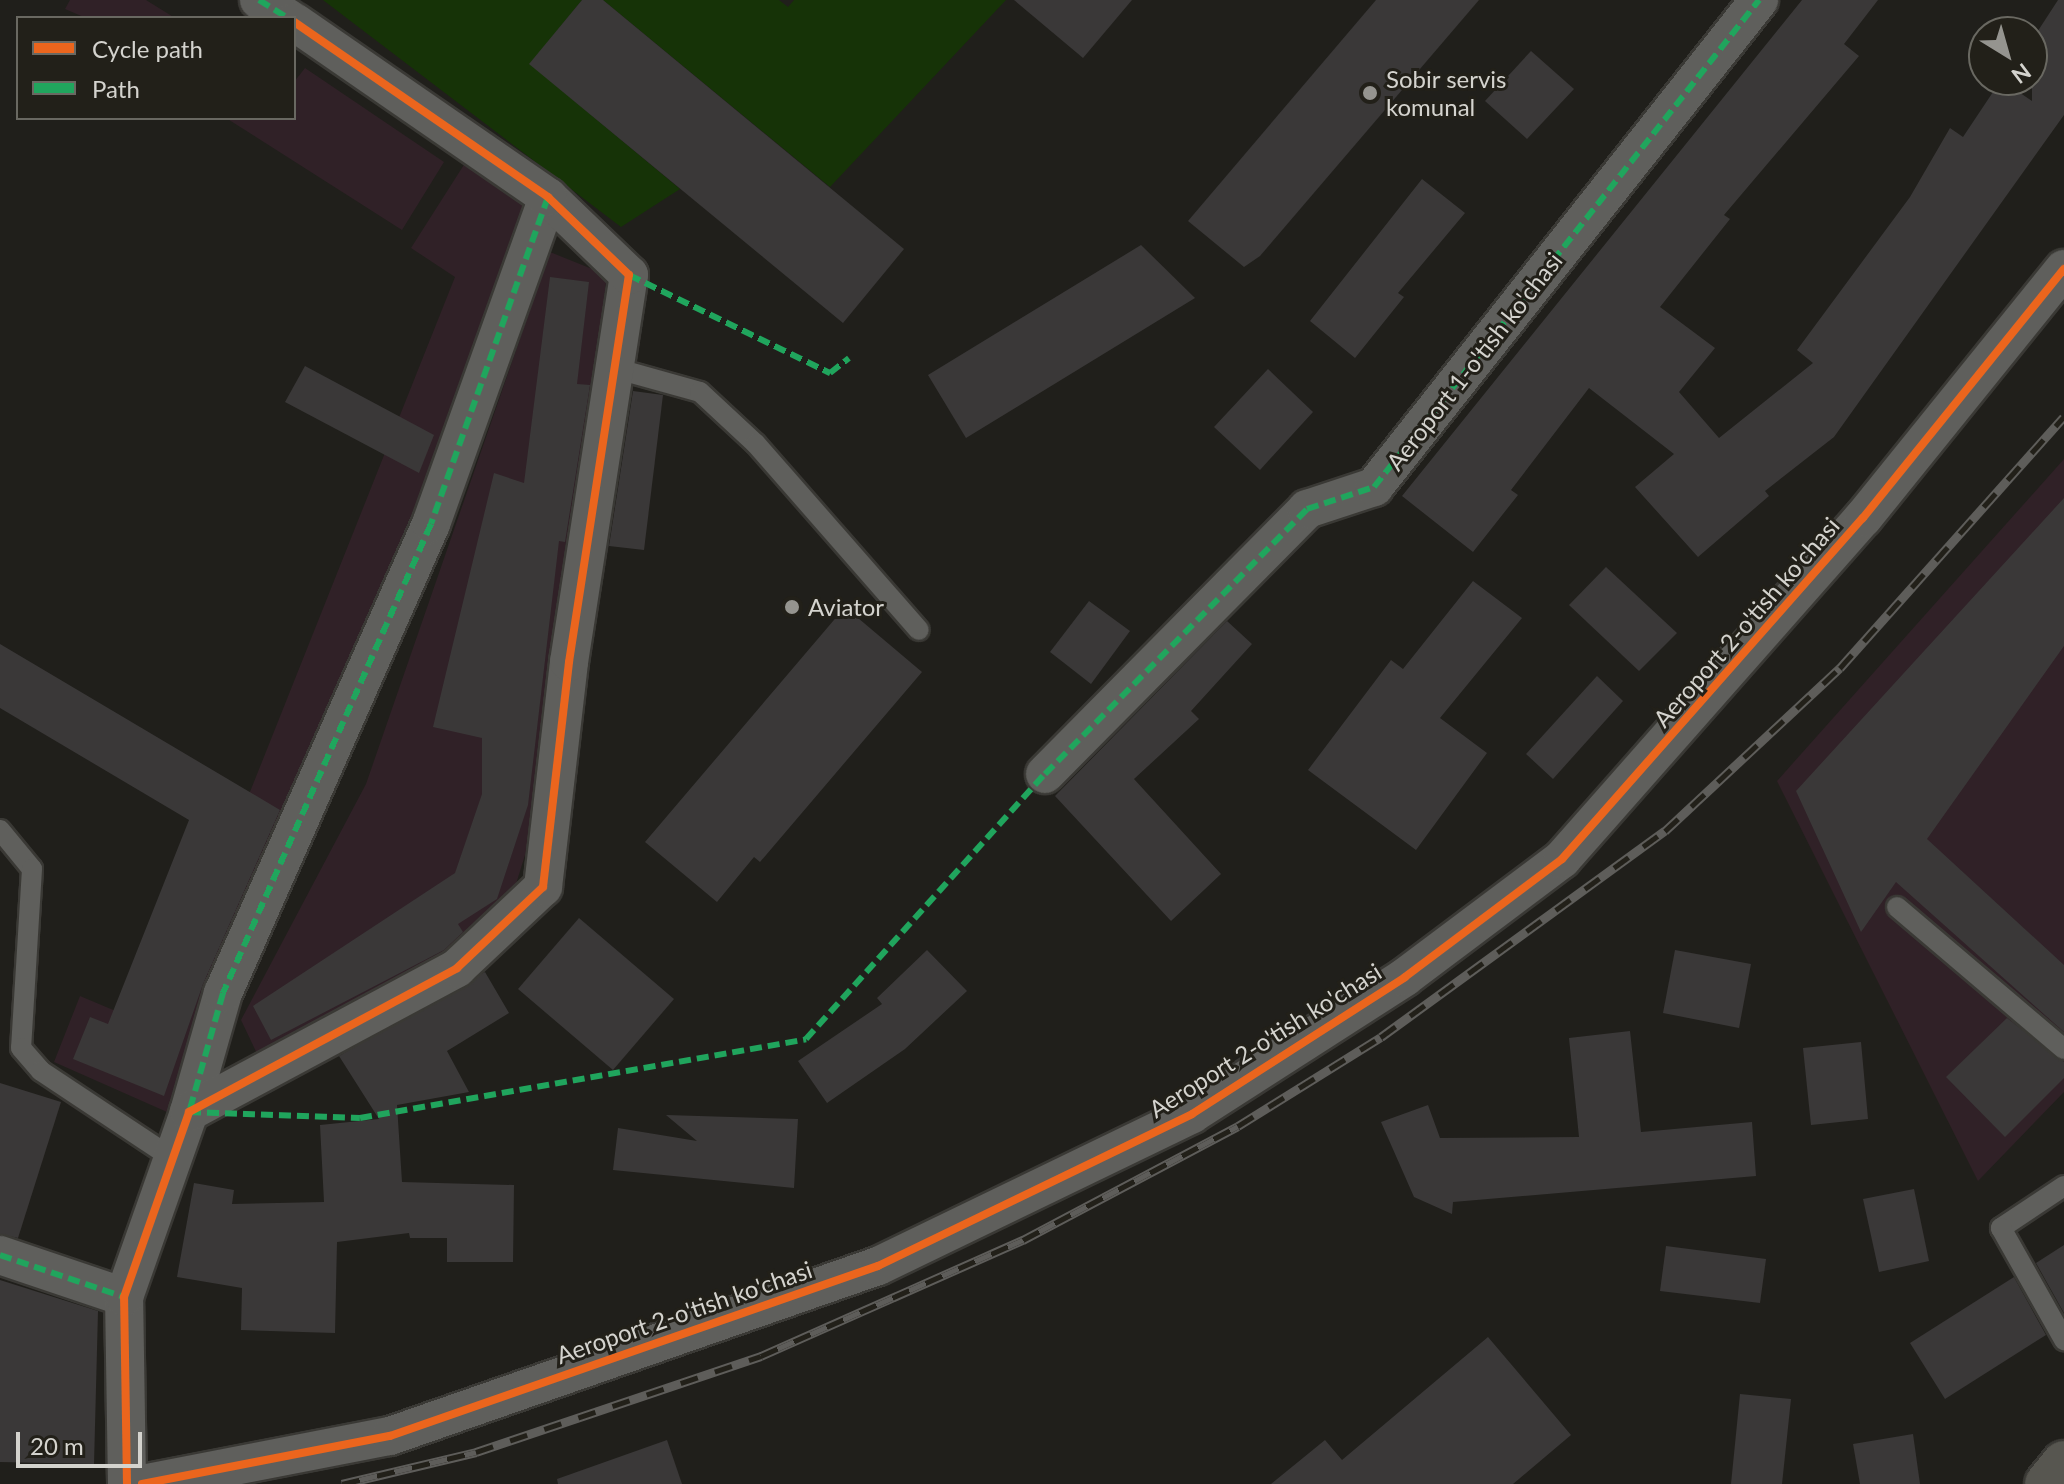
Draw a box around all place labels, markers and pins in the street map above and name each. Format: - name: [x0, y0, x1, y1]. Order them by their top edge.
- place label: Sobir servis komunal: [1386, 65, 1507, 121]
- marker: Sobir servis komunal: [1361, 84, 1379, 102]
- place label: Aviator: [808, 593, 884, 621]
- marker: Aviator: [783, 598, 801, 616]

